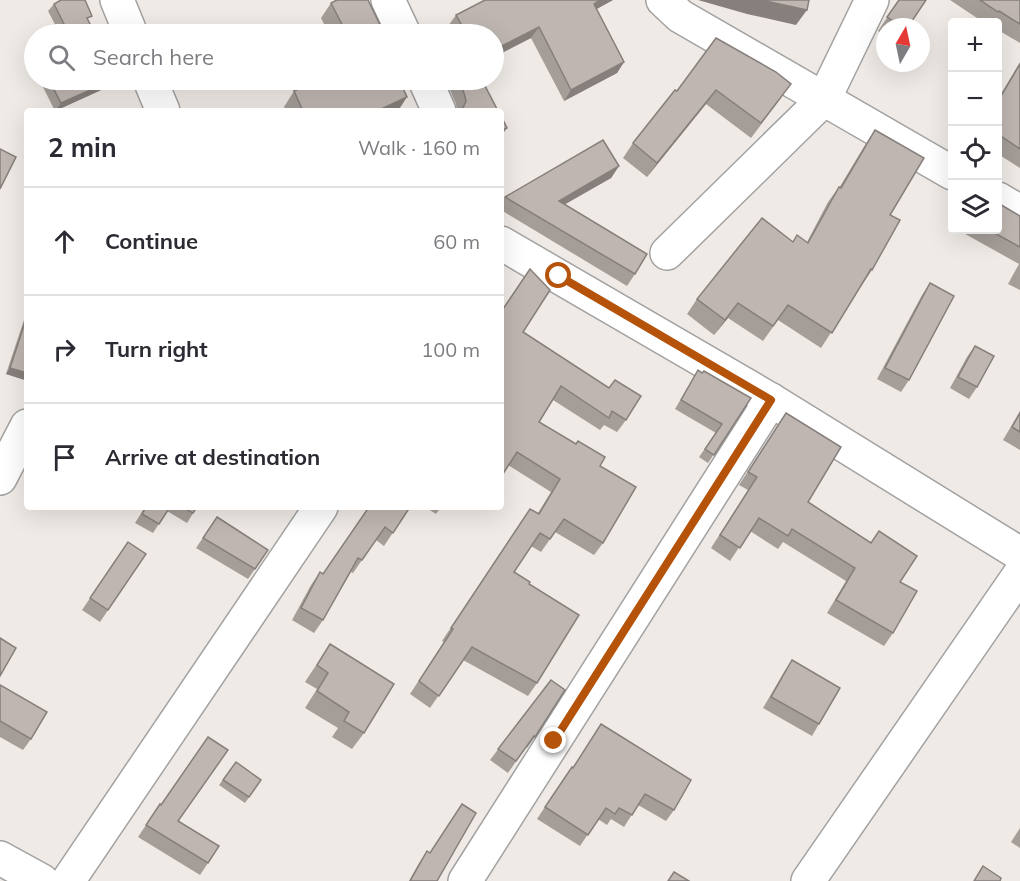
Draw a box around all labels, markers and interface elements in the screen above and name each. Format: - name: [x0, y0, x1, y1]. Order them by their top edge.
- north arrow: [876, 18, 930, 72]
- map controls: [948, 18, 1002, 234]
- button: +: [948, 18, 1002, 72]
- search box: [24, 24, 504, 90]
- icon: search: [45, 41, 78, 74]
- text: Search here: [93, 43, 214, 71]
- button: −: [948, 72, 1002, 126]
- button: locate: [948, 126, 1002, 180]
- text: 2 min: [48, 131, 117, 164]
- text: Walk · 160 m: [358, 135, 480, 160]
- button: layers: [948, 180, 1002, 234]
- icon: ahead: [48, 225, 81, 258]
- text: Continue: [105, 227, 198, 255]
- text: 60 m: [433, 229, 480, 254]
- route start: [545, 262, 571, 288]
- icon: right: [48, 333, 81, 366]
- text: Turn right: [105, 335, 208, 363]
- text: 100 m: [421, 337, 480, 362]
- icon: arrive: [48, 441, 81, 474]
- text: Arrive at destination: [105, 443, 320, 471]
- route end: [540, 727, 566, 753]

